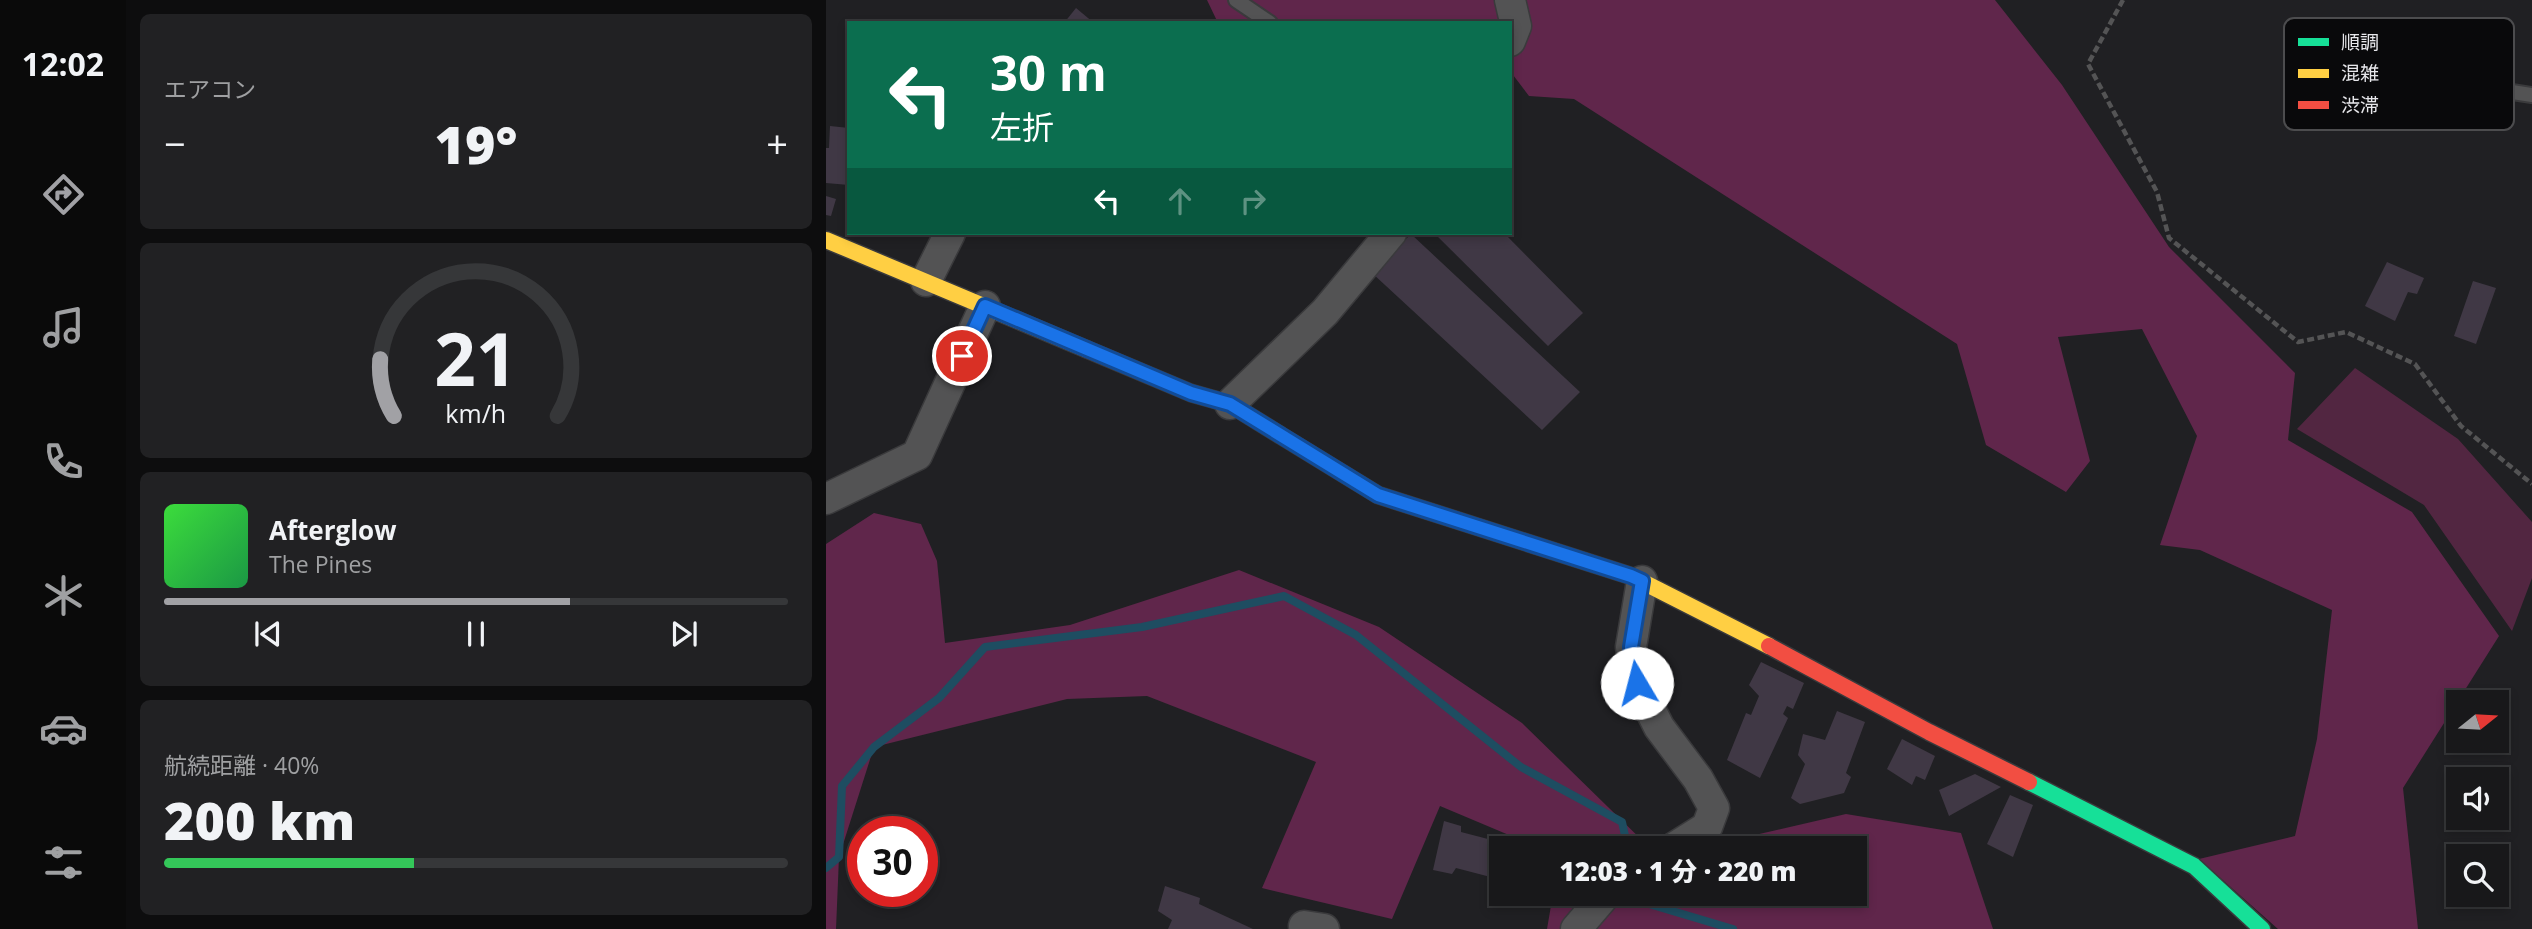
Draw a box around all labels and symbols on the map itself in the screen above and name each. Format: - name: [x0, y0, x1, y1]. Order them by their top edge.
- legend: [2284, 18, 2514, 130]
- text: 順調: [2341, 29, 2379, 55]
- text: 混雑: [2341, 60, 2379, 86]
- text: 渋滞: [2341, 92, 2379, 118]
- pin: [932, 326, 992, 386]
- position arrow: [1600, 646, 1674, 720]
- north arrow: [2446, 690, 2510, 752]
- speed limit sign: 30: [847, 816, 938, 907]

